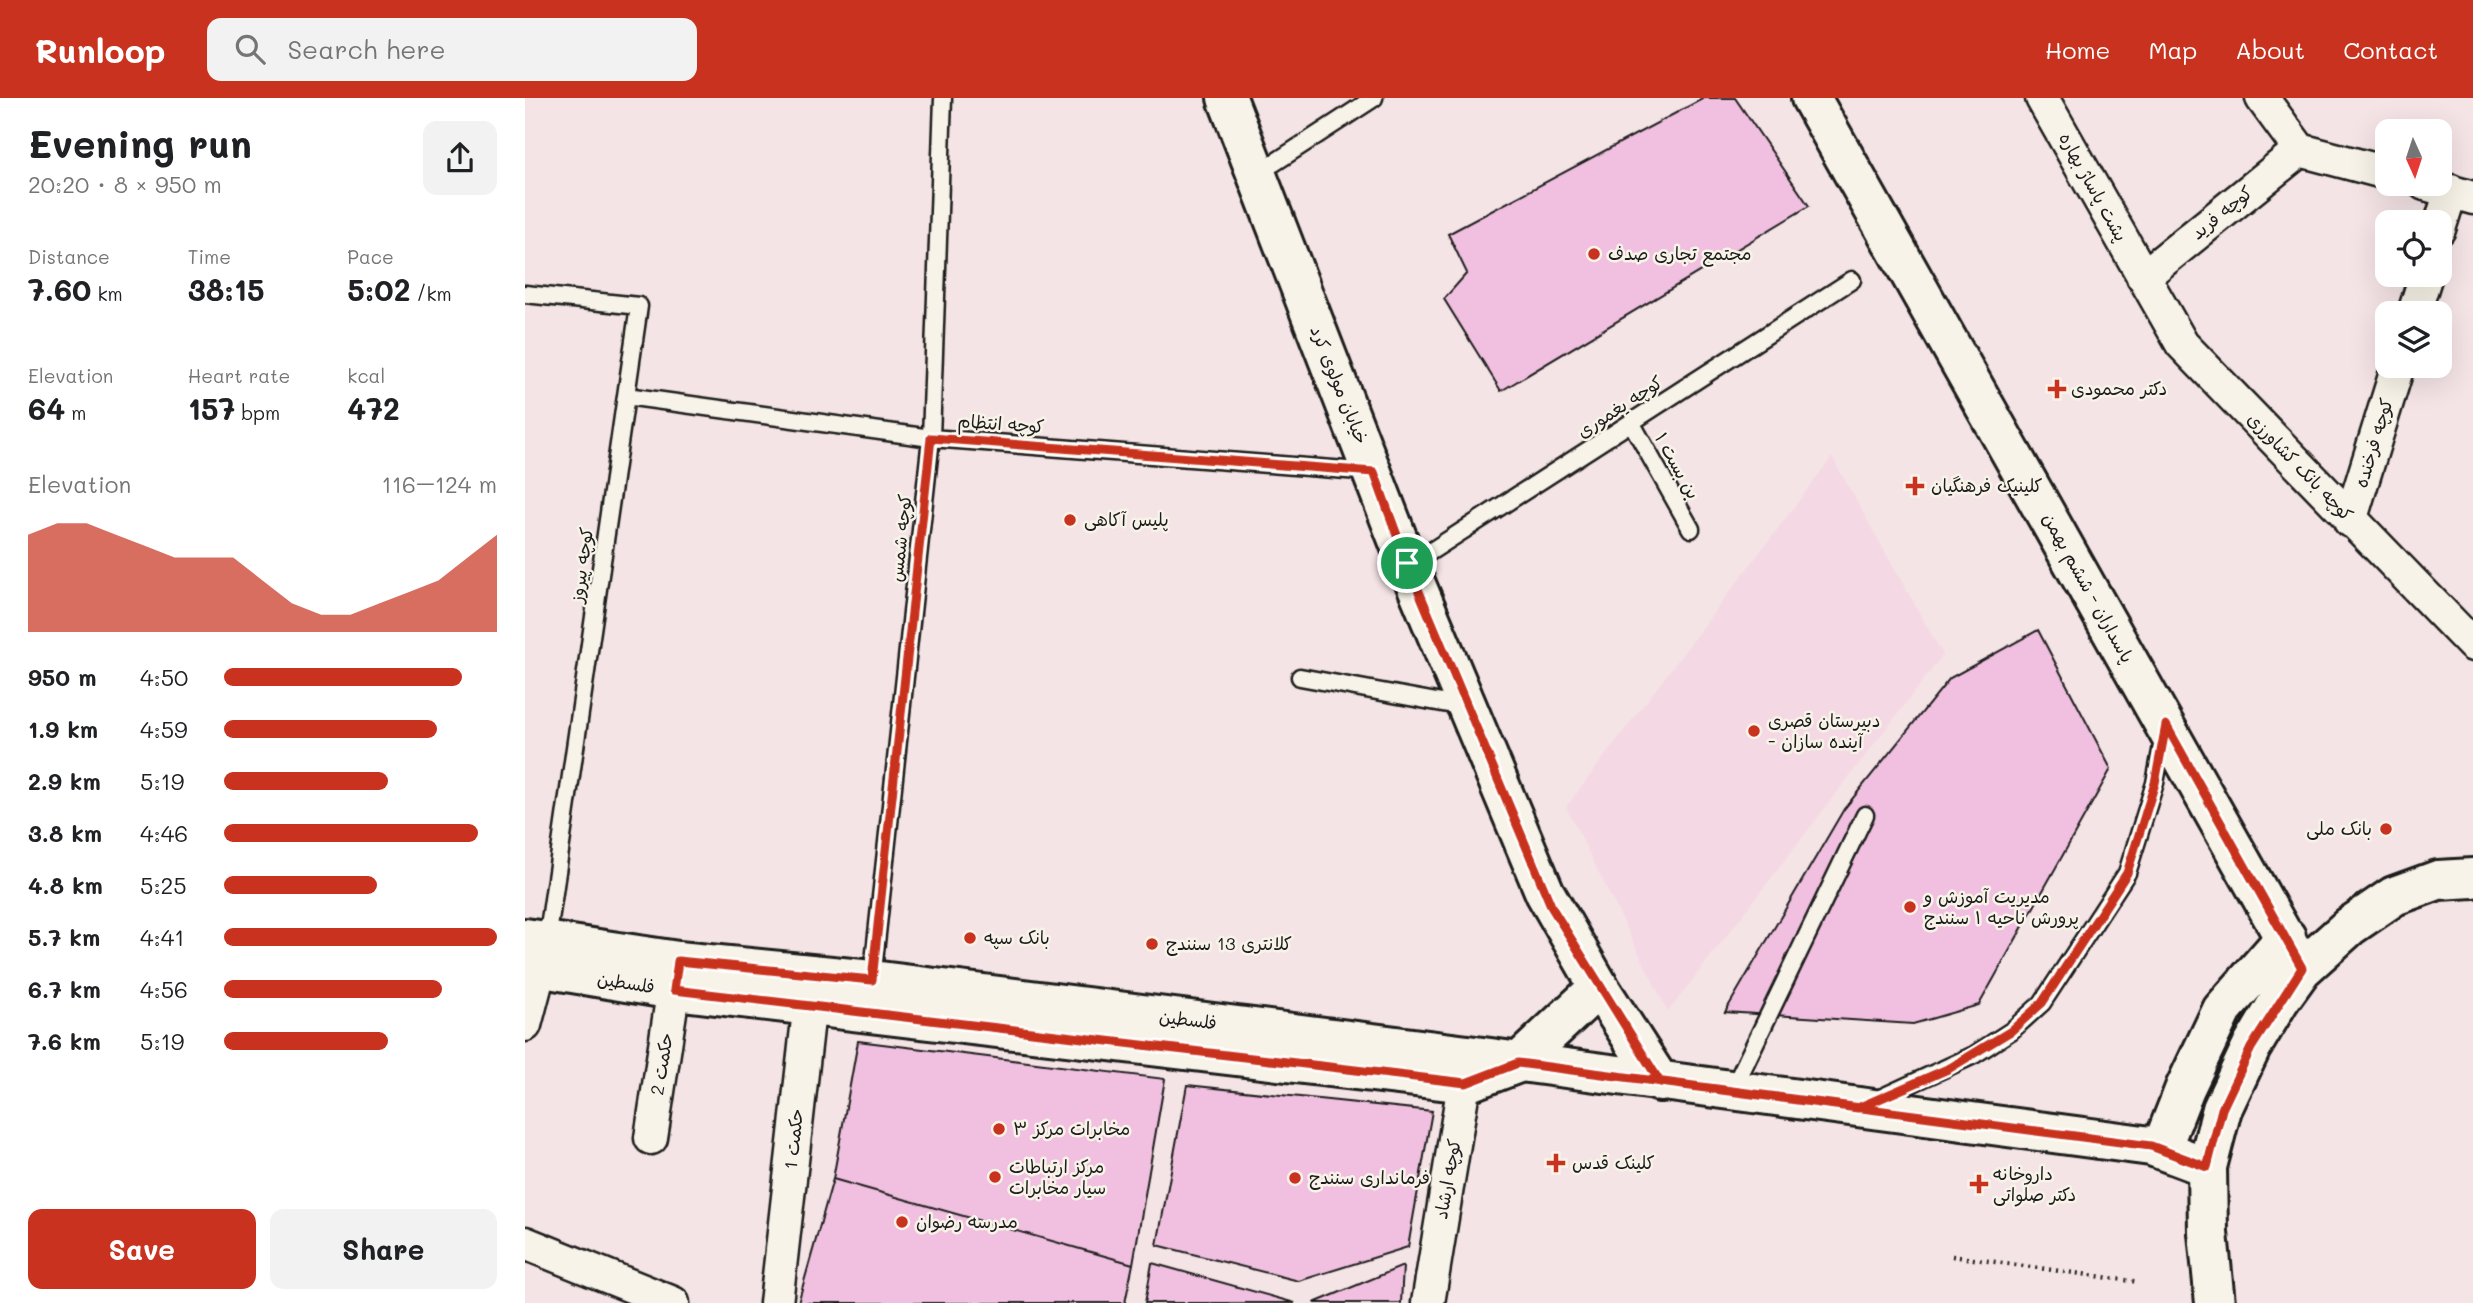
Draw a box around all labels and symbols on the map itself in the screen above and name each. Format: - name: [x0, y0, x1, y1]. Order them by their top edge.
- north arrow: [2375, 119, 2452, 196]
- street label: پشت پاساژ بهاره: [2053, 128, 2134, 246]
- street label: کوچه فرید: [2185, 180, 2258, 245]
- place label: مجتمع تجاری صدف: [1608, 241, 1752, 267]
- marker: مجتمع تجاری صدف: [1586, 246, 1602, 262]
- street label: خیابان مولوی کرد: [1305, 322, 1375, 447]
- street label: کوچه یغموری: [1572, 369, 1668, 444]
- place label: دکتر محمودی: [2071, 376, 2167, 400]
- marker: دکتر محمودی: [2049, 381, 2065, 397]
- street label: کوچه فرخنده: [2348, 395, 2399, 491]
- street label: کوچه بانک کشاورزی: [2242, 407, 2359, 527]
- street label: کوچه انتظام: [957, 408, 1046, 441]
- street label: بن بست ۱: [1650, 428, 1706, 503]
- place label: کلینیک فرهنگیان: [1931, 473, 2043, 497]
- marker: کلینیک فرهنگیان: [1905, 476, 1925, 496]
- street label: کوچه شمس: [883, 492, 918, 583]
- place label: پلیس آکاهی: [1084, 507, 1169, 532]
- street label: پاسداران - ششم بهمن: [2035, 508, 2140, 668]
- marker: پلیس آکاهی: [1062, 512, 1078, 528]
- street label: کوچه پیروز: [564, 525, 599, 606]
- pin: [1377, 533, 1437, 593]
- place label: دبیرستان قصری - آینده سازان: [1768, 708, 1881, 753]
- marker: دبیرستان قصری - آینده سازان: [1746, 723, 1762, 739]
- place label: بانک ملی: [2306, 816, 2372, 840]
- marker: بانک ملی: [2378, 821, 2394, 837]
- place label: مدیریت آموزش و پرورش ناحیه ۱ سنندج: [1922, 884, 2079, 930]
- marker: مدیریت آموزش و پرورش ناحیه ۱ سنندج: [1902, 899, 1918, 915]
- place label: بانک سپه: [984, 925, 1050, 950]
- marker: بانک سپه: [962, 930, 978, 946]
- place label: کلانتری 13 سنندج: [1166, 931, 1292, 956]
- marker: کلانتری 13 سنندج: [1144, 936, 1160, 952]
- street label: فلسطین: [596, 966, 657, 998]
- street label: فلسطین: [1158, 1004, 1218, 1034]
- street label: حکمت 2: [644, 1031, 678, 1097]
- street label: حکمت 1: [778, 1107, 808, 1170]
- place label: مخابرات مرکز ۳: [1013, 1116, 1130, 1140]
- marker: مخابرات مرکز ۳: [991, 1121, 1007, 1137]
- street label: کوچه ارشاد: [1428, 1136, 1467, 1221]
- place label: کلینک قدس: [1572, 1150, 1655, 1174]
- marker: کلینک قدس: [1546, 1153, 1566, 1173]
- place label: مرکز ارتباطات سیار مخابرات: [1009, 1154, 1106, 1199]
- place label: داروخانه دکتر صلواتی: [1993, 1161, 2076, 1207]
- place label: فرمانداری سنندج: [1309, 1165, 1430, 1190]
- marker: مرکز ارتباطات سیار مخابرات: [987, 1169, 1003, 1185]
- marker: فرمانداری سنندج: [1287, 1170, 1303, 1186]
- marker: داروخانه دکتر صلواتی: [1971, 1176, 1987, 1192]
- place label: مدرسه رضوان: [916, 1209, 1018, 1233]
- marker: مدرسه رضوان: [894, 1214, 910, 1230]

